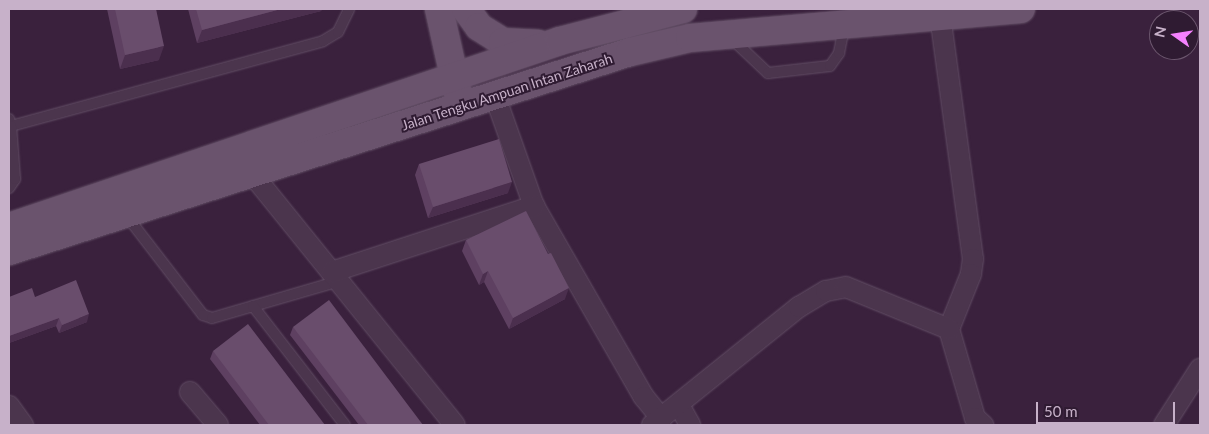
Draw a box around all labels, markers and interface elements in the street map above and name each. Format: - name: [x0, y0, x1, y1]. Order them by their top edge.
- north arrow: [1149, 10, 1199, 60]
- text: N: [1150, 25, 1169, 39]
- street label: Jalan Tengku Ampuan Intan Zaharah: [399, 50, 615, 134]
- scale bar: [1039, 392, 1178, 424]
- text: 50 m: [1044, 402, 1078, 420]

